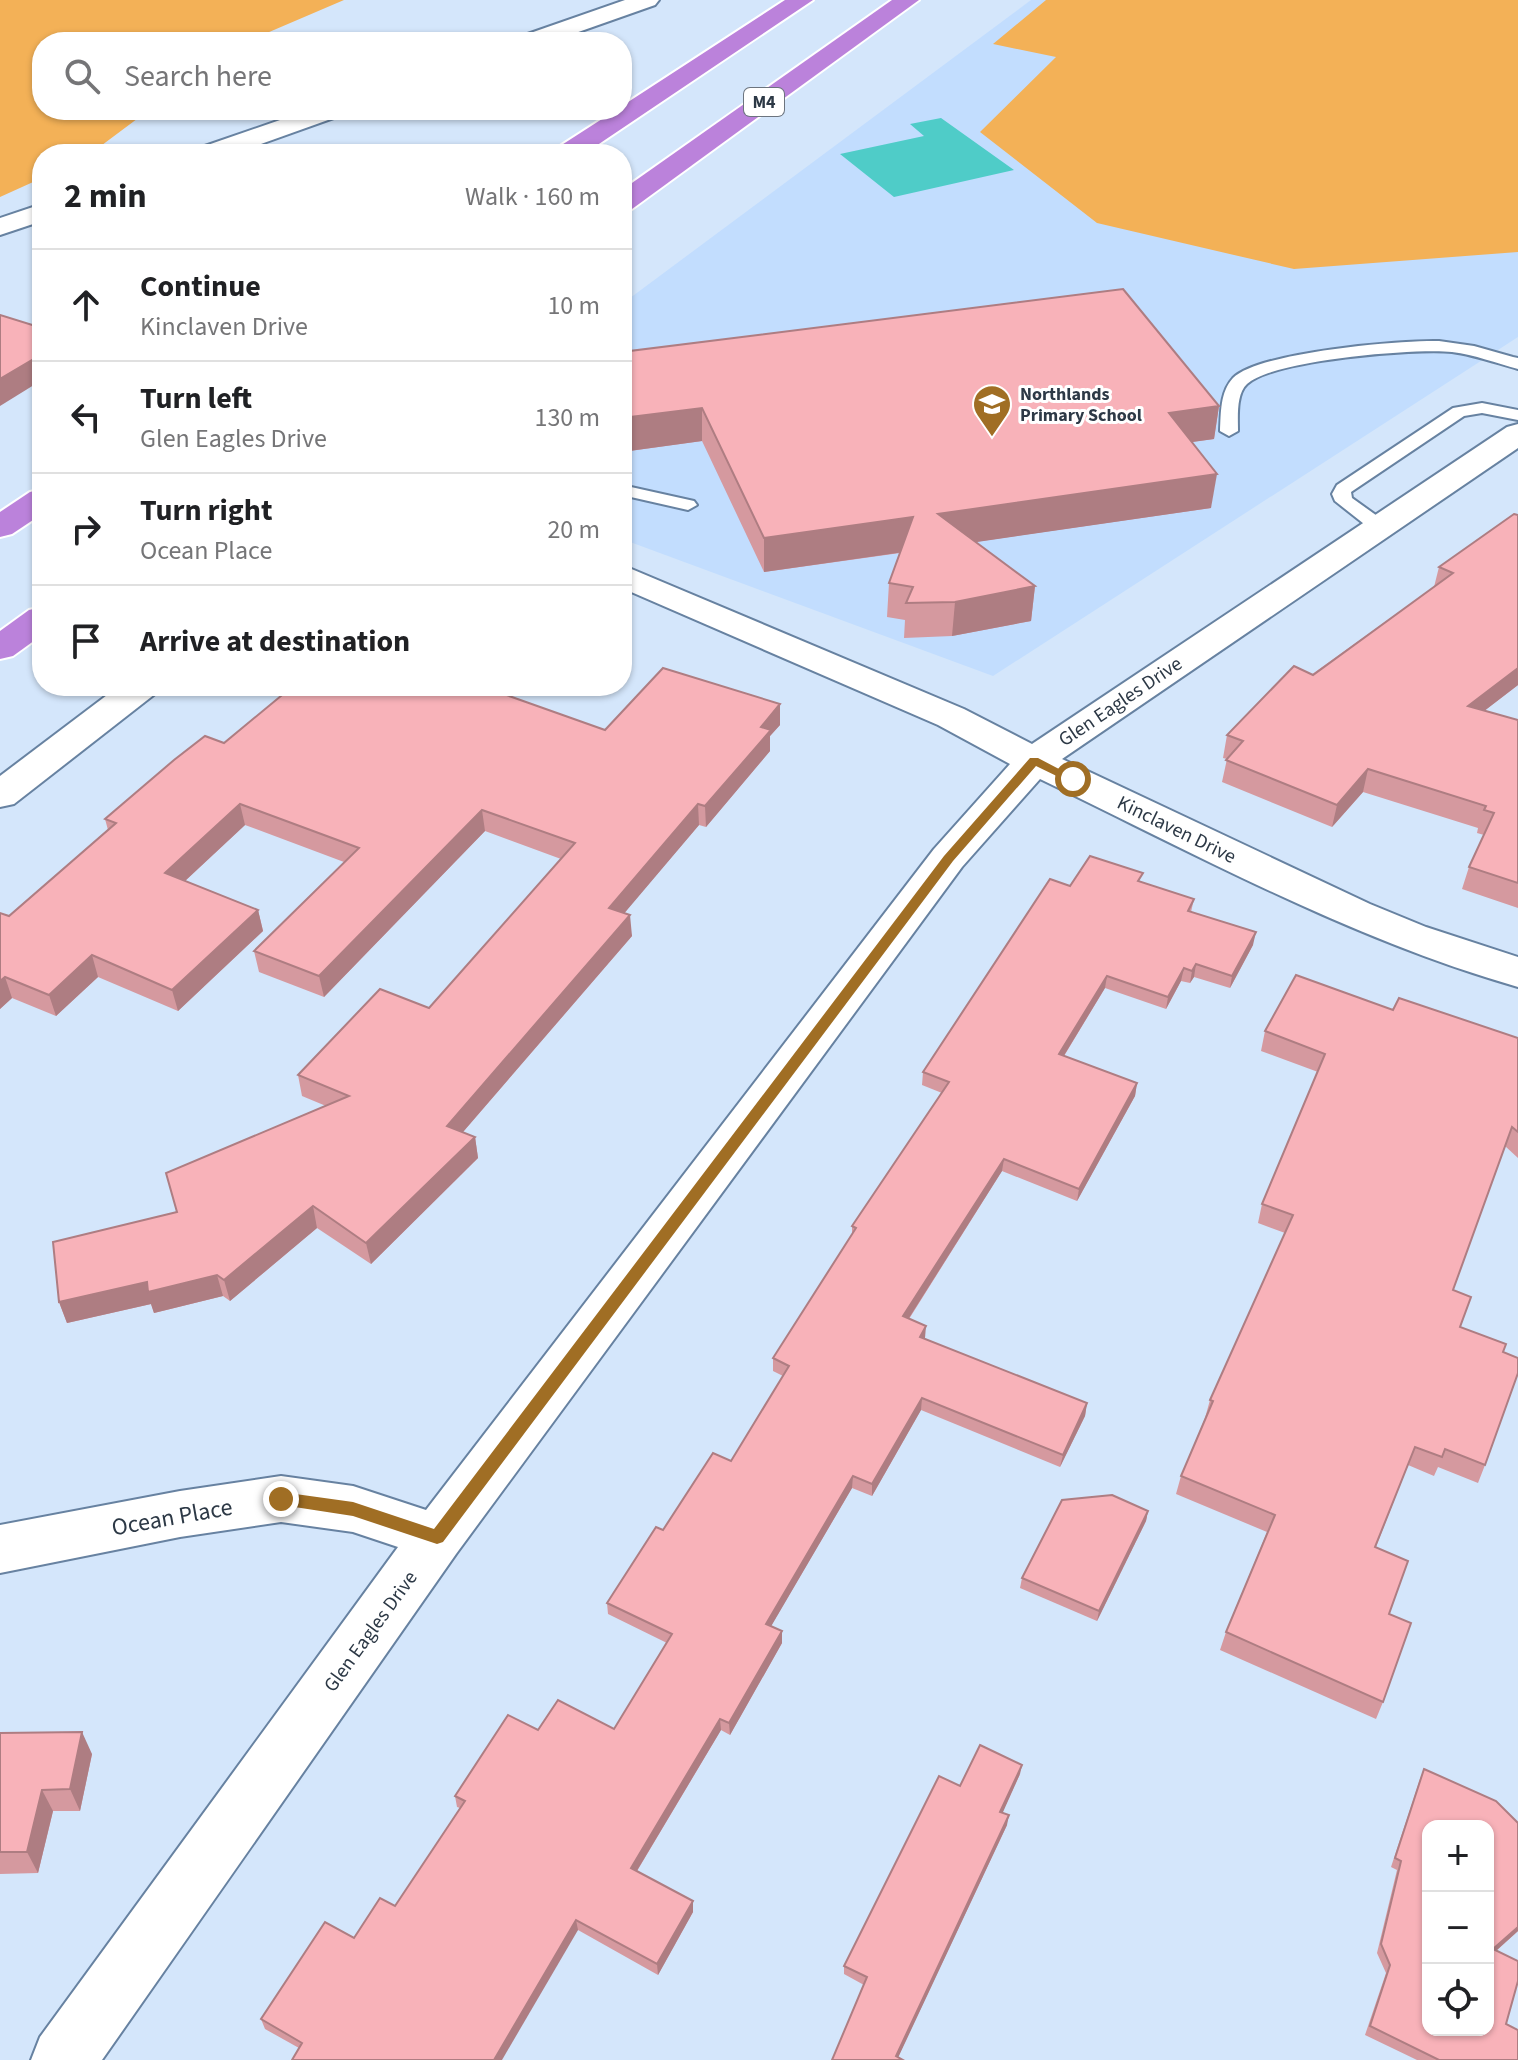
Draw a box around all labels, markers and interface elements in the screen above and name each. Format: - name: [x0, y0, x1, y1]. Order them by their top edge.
- search box: [32, 32, 632, 120]
- icon: search: [60, 54, 104, 98]
- text: Search here: [124, 55, 272, 98]
- road number: M4: [744, 88, 784, 116]
- text: 2 min: [64, 172, 147, 221]
- text: Walk · 160 m: [465, 178, 600, 215]
- text: Continue: [140, 265, 261, 308]
- icon: ahead: [64, 283, 108, 327]
- text: 10 m: [547, 287, 600, 324]
- text: Kinclaven Drive: [140, 308, 308, 345]
- text: Turn left: [140, 377, 252, 420]
- place label: Northlands Primary School: [1020, 382, 1142, 428]
- school or university icon: Northlands Primary School: [971, 383, 1013, 438]
- icon: left: [64, 395, 108, 439]
- text: 130 m: [534, 399, 600, 436]
- text: Glen Eagles Drive: [140, 420, 327, 457]
- text: Turn right: [140, 489, 272, 532]
- icon: right: [64, 507, 108, 551]
- text: 20 m: [547, 511, 600, 548]
- text: Ocean Place: [140, 532, 272, 569]
- icon: arrive: [64, 619, 108, 663]
- text: Arrive at destination: [140, 620, 410, 663]
- street label: Glen Eagles Drive: [1053, 650, 1188, 754]
- route start: [1055, 761, 1091, 797]
- street label: Kinclaven Drive: [1112, 789, 1241, 871]
- route end: [263, 1481, 299, 1517]
- street label: Ocean Place: [109, 1490, 235, 1545]
- street label: Glen Eagles Drive: [317, 1565, 424, 1698]
- map controls: [1422, 1820, 1494, 2036]
- button: +: [1422, 1820, 1494, 1892]
- button: −: [1422, 1892, 1494, 1964]
- button: locate: [1422, 1964, 1494, 2036]

